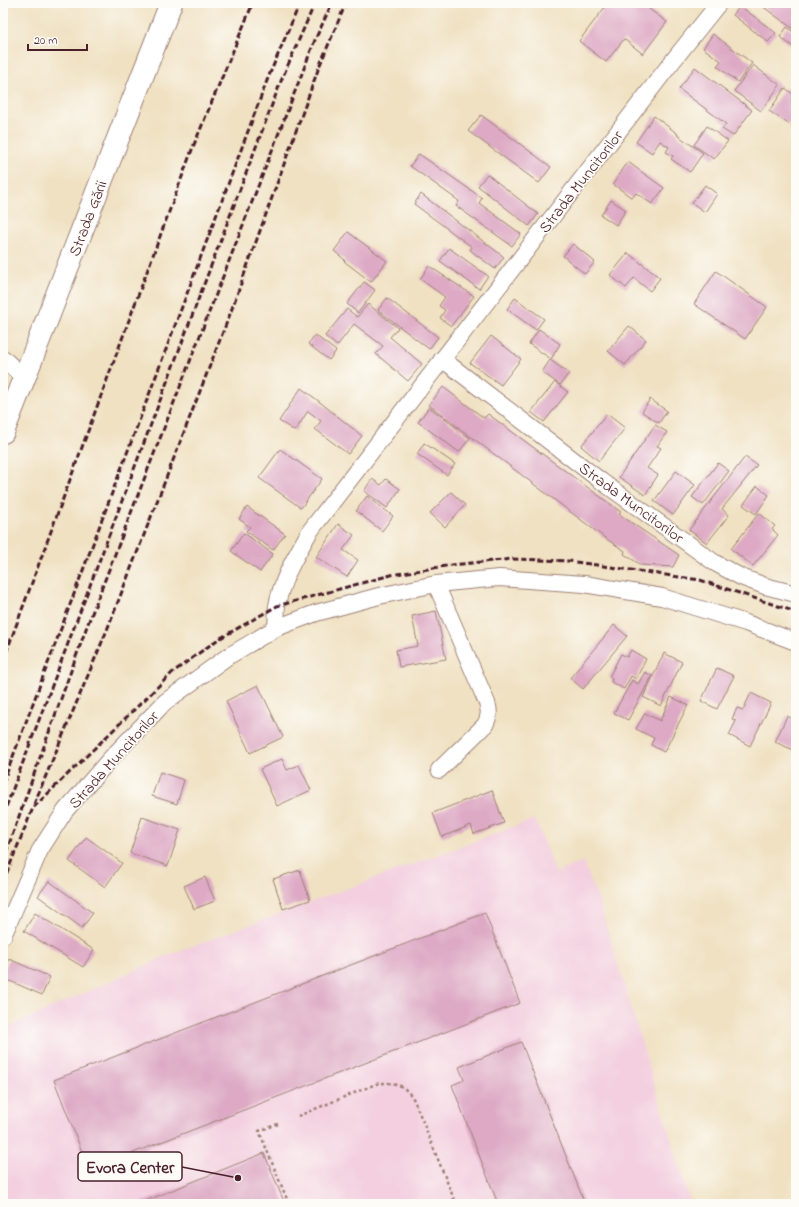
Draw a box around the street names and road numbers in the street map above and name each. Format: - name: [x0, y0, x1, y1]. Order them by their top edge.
- street label: Strada Muncitorilor: [534, 126, 630, 239]
- street label: Strada Gării: [63, 177, 114, 260]
- street label: Strada Muncitorilor: [573, 457, 689, 550]
- street label: Strada Muncitorilor: [64, 706, 165, 815]

